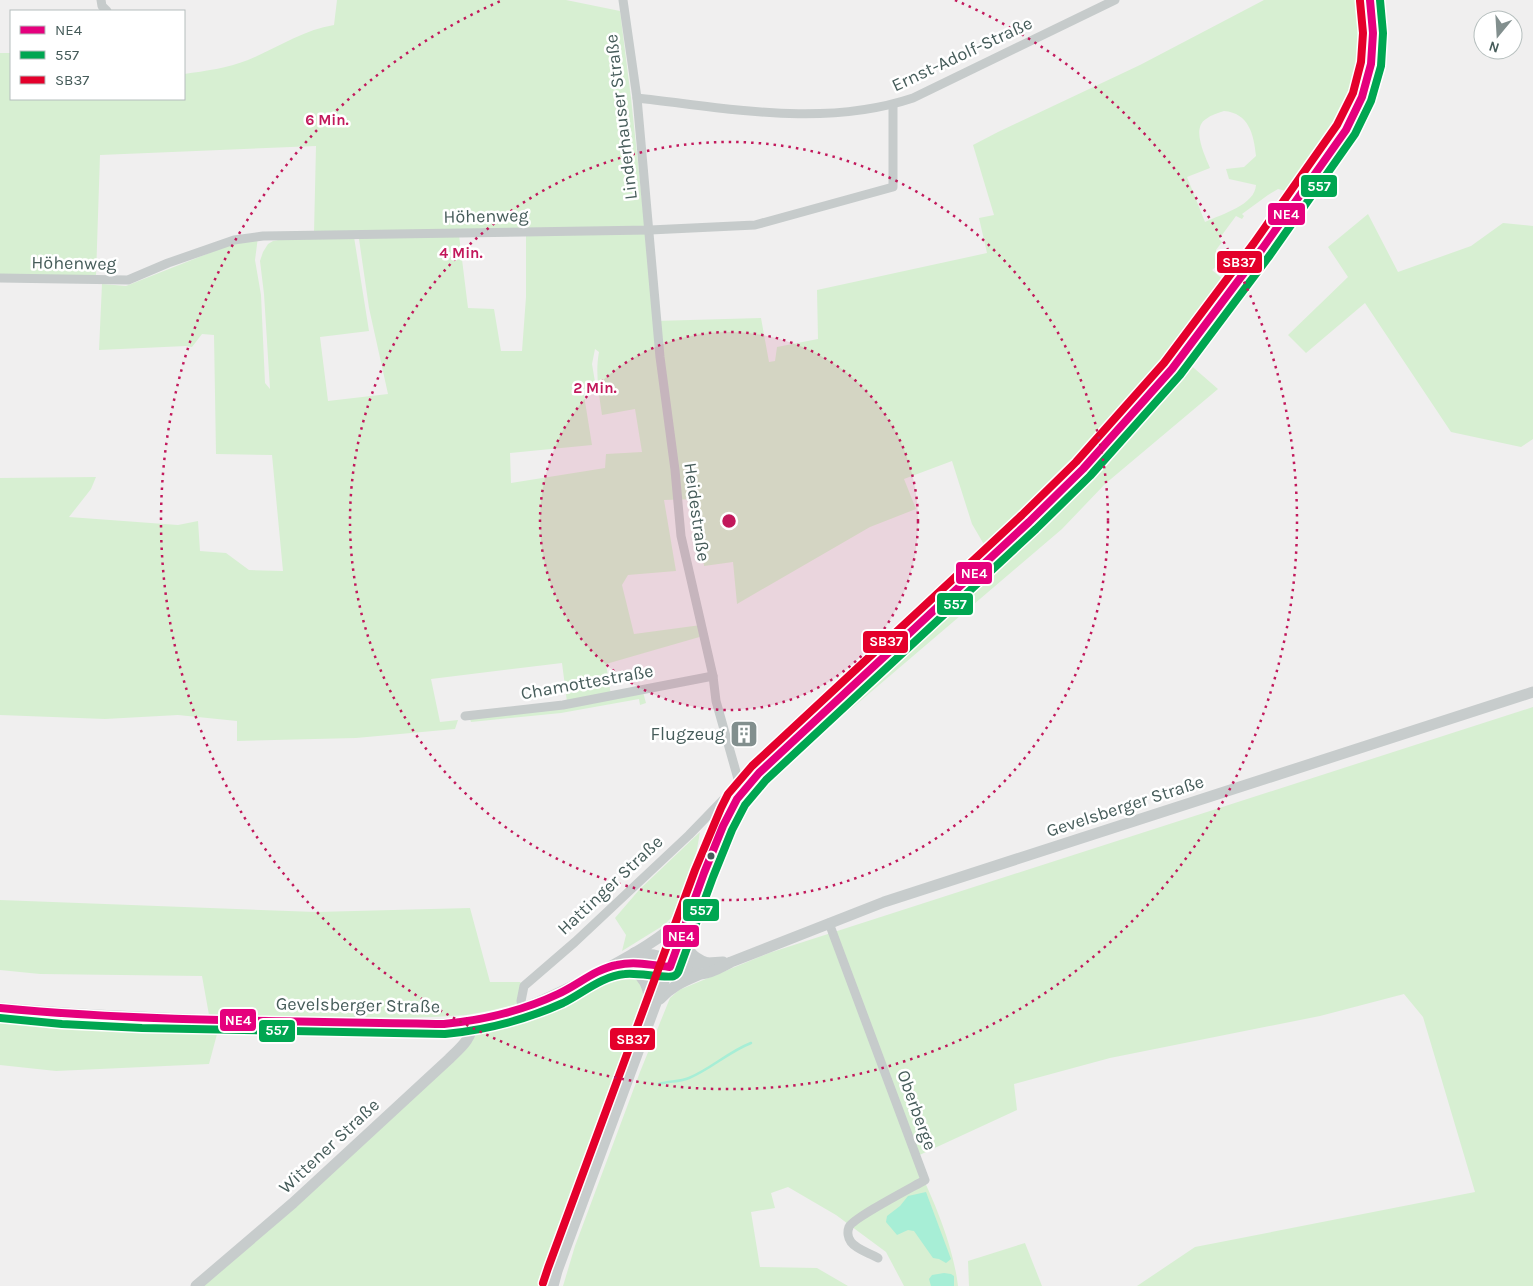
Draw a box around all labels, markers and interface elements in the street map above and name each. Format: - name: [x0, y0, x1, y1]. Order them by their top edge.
- legend: [10, 10, 185, 100]
- north arrow: [1473, 10, 1523, 60]
- street label: Ernst-Adolf-Straße: [888, 12, 1036, 96]
- text: NE4: [55, 21, 83, 39]
- street label: Linderhauser Straße: [600, 33, 642, 201]
- text: N: [1487, 37, 1502, 57]
- text: 557: [55, 46, 79, 64]
- text: SB37: [55, 71, 89, 89]
- text: 6 Min.: [305, 111, 349, 129]
- line badge: 557: [1300, 174, 1338, 198]
- text: 557: [1307, 178, 1331, 195]
- line badge: NE4: [1267, 202, 1306, 226]
- street label: Höhenweg: [443, 204, 529, 228]
- text: NE4: [1273, 206, 1300, 223]
- text: 4 Min.: [439, 244, 483, 262]
- line badge: SB37: [1216, 250, 1263, 274]
- street label: Höhenweg: [31, 251, 117, 275]
- text: SB37: [1222, 254, 1256, 271]
- text: 2 Min.: [573, 379, 617, 397]
- street label: Heidestraße: [679, 461, 715, 563]
- centre of rings: [720, 512, 738, 530]
- line badge: NE4: [955, 561, 993, 585]
- text: NE4: [961, 565, 988, 582]
- line badge: 557: [936, 592, 974, 616]
- text: 557: [943, 596, 967, 613]
- line badge: SB37: [862, 630, 909, 654]
- text: SB37: [869, 633, 903, 650]
- street label: Chamottestraße: [519, 660, 655, 704]
- building icon: Flugzeug: [729, 719, 759, 749]
- place label: Flugzeug: [651, 723, 725, 745]
- street label: Gevelsberger Straße: [1043, 770, 1207, 842]
- street label: Hattinger Straße: [553, 830, 667, 940]
- unlabelled marker: [706, 851, 716, 861]
- line badge: 557: [682, 898, 720, 922]
- text: 557: [689, 902, 713, 919]
- line badge: NE4: [662, 924, 700, 948]
- text: NE4: [668, 928, 695, 945]
- street label: Gevelsberger Straße: [276, 993, 440, 1017]
- line badge: NE4: [219, 1008, 257, 1032]
- text: NE4: [225, 1012, 252, 1029]
- line badge: 557: [258, 1019, 296, 1043]
- text: 557: [265, 1022, 289, 1039]
- line badge: SB37: [609, 1027, 656, 1051]
- text: SB37: [616, 1031, 650, 1048]
- street label: Oberberge: [892, 1067, 942, 1153]
- street label: Wittener Straße: [274, 1094, 384, 1198]

